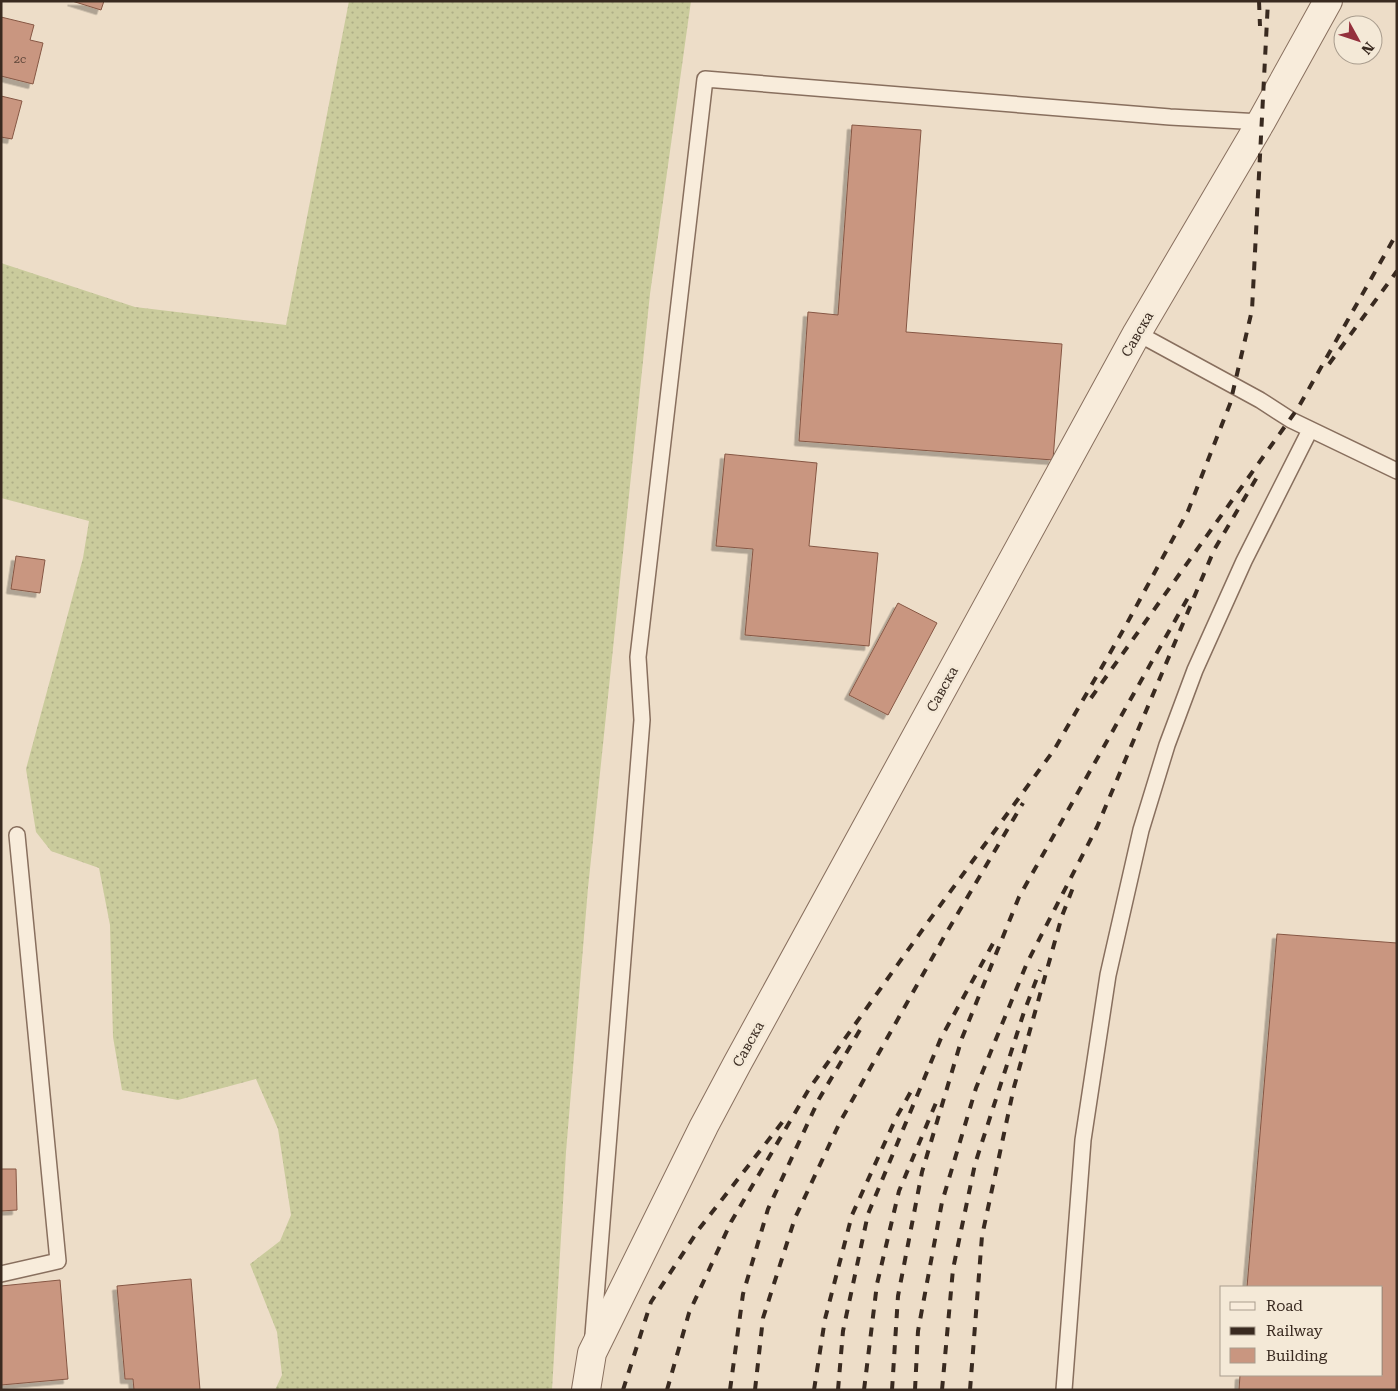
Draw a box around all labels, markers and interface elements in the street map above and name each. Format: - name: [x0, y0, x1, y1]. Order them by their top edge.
- north arrow: [1333, 15, 1383, 65]
- text: N: [1358, 39, 1378, 58]
- house number: 2c: [14, 53, 26, 66]
- street label: Савска: [1118, 308, 1156, 359]
- street label: Савска: [923, 663, 961, 714]
- street label: Савска: [729, 1018, 767, 1069]
- legend: [1220, 1286, 1383, 1376]
- text: Road: [1266, 1297, 1303, 1315]
- text: Railway: [1266, 1322, 1323, 1340]
- text: Building: [1266, 1347, 1328, 1365]

